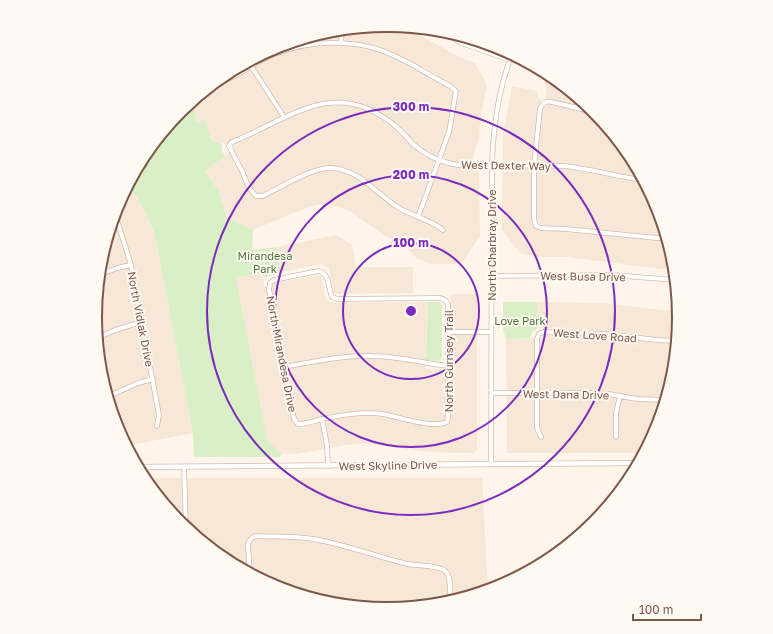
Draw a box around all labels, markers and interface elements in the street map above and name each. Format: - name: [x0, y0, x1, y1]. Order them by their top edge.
- text: 300 m: [393, 99, 429, 114]
- street label: West Dexter Way: [461, 158, 551, 172]
- text: 200 m: [393, 167, 429, 182]
- street label: North Charbray Drive: [485, 189, 498, 301]
- text: 100 m: [393, 235, 429, 250]
- park label: Mirandesa Park: [238, 249, 292, 275]
- street label: West Busa Drive: [540, 269, 626, 283]
- street label: North Vidlak Drive: [125, 270, 157, 368]
- street label: North Mirandesa Drive: [264, 295, 300, 413]
- centre of rings: [404, 304, 418, 318]
- street label: North Gurnsey Trail: [442, 309, 455, 412]
- park label: Love Park: [494, 314, 546, 327]
- street label: West Love Road: [553, 326, 637, 344]
- street label: West Dana Drive: [523, 387, 609, 401]
- street label: West Skyline Drive: [339, 458, 437, 472]
- scale bar: [633, 596, 701, 622]
- text: 100 m: [639, 602, 673, 617]

